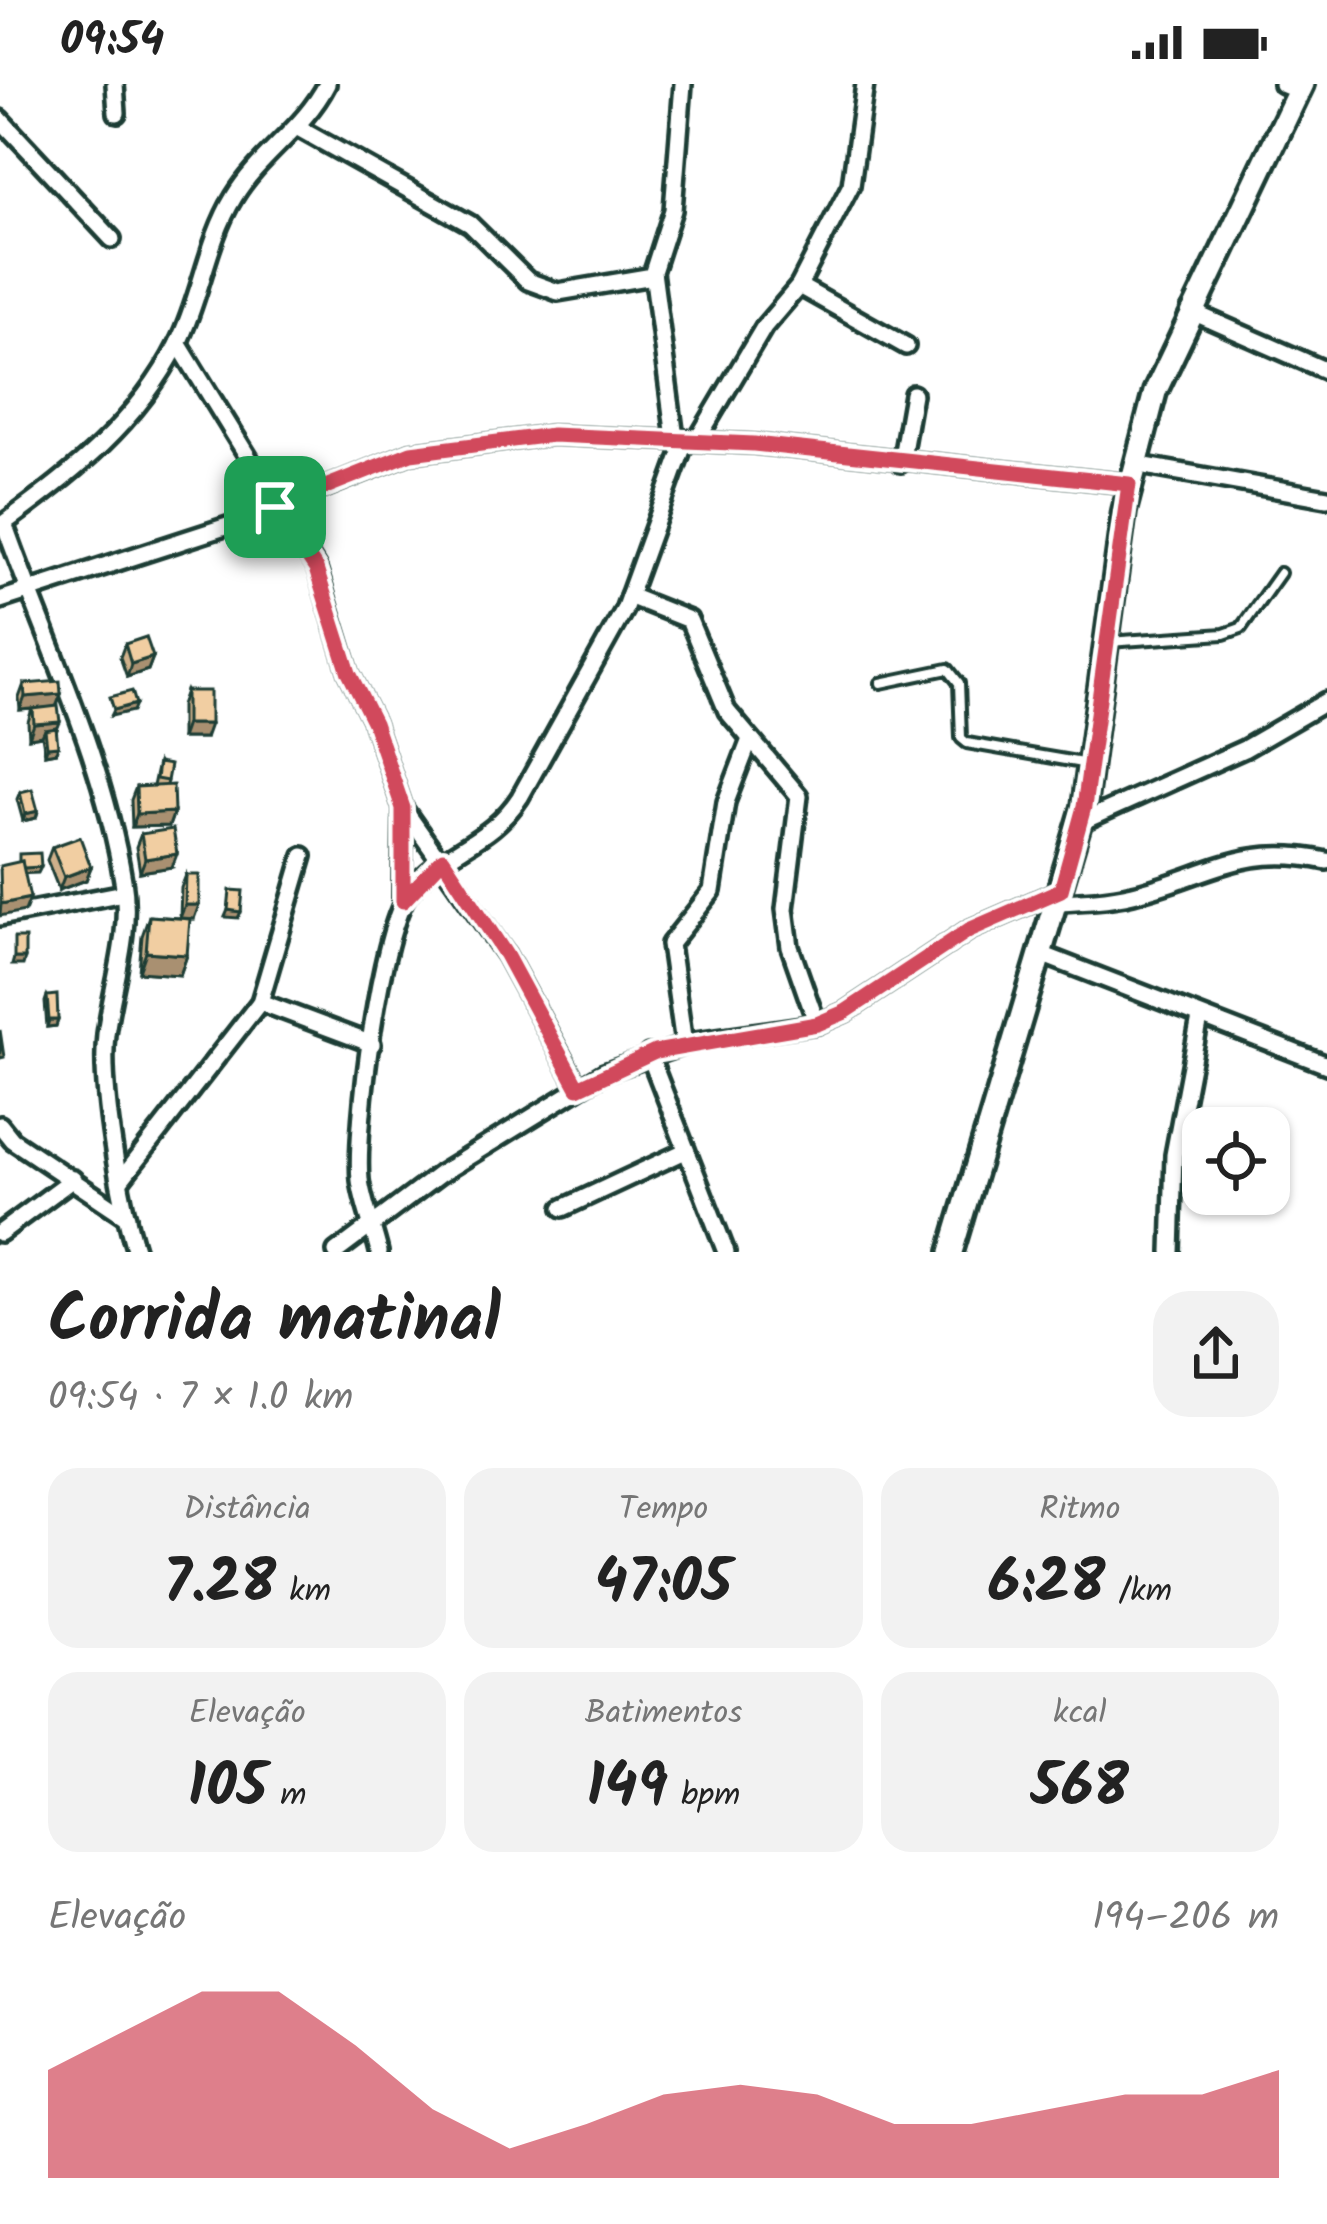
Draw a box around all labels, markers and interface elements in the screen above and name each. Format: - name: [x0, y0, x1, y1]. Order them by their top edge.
- text: 09:54: [60, 6, 164, 78]
- pin: [224, 456, 326, 558]
- icon: arrive: [242, 474, 308, 540]
- map controls: [1182, 1107, 1290, 1215]
- button: locate: [1182, 1107, 1290, 1215]
- text: Corrida matinal: [48, 1270, 501, 1375]
- button: share: [1153, 1291, 1279, 1417]
- text: 09:54 · 7 × 1.0 km: [48, 1368, 353, 1430]
- text: Distância: [184, 1484, 311, 1537]
- text: Tempo: [619, 1484, 708, 1537]
- text: Ritmo: [1039, 1484, 1120, 1537]
- text: 7.28: [163, 1537, 276, 1633]
- text: 47:05: [595, 1537, 732, 1633]
- text: 6:28: [988, 1537, 1105, 1633]
- text: km: [276, 1566, 331, 1619]
- text: /km: [1105, 1566, 1172, 1619]
- text: Elevação: [189, 1688, 306, 1741]
- text: Batimentos: [585, 1688, 742, 1741]
- text: kcal: [1053, 1688, 1107, 1741]
- text: 105: [188, 1741, 267, 1837]
- text: 149: [587, 1741, 668, 1837]
- text: 568: [1031, 1741, 1129, 1837]
- text: m: [267, 1770, 307, 1823]
- text: bpm: [668, 1770, 740, 1823]
- text: Elevação: [48, 1888, 186, 1950]
- text: 194–206 m: [1092, 1888, 1279, 1950]

